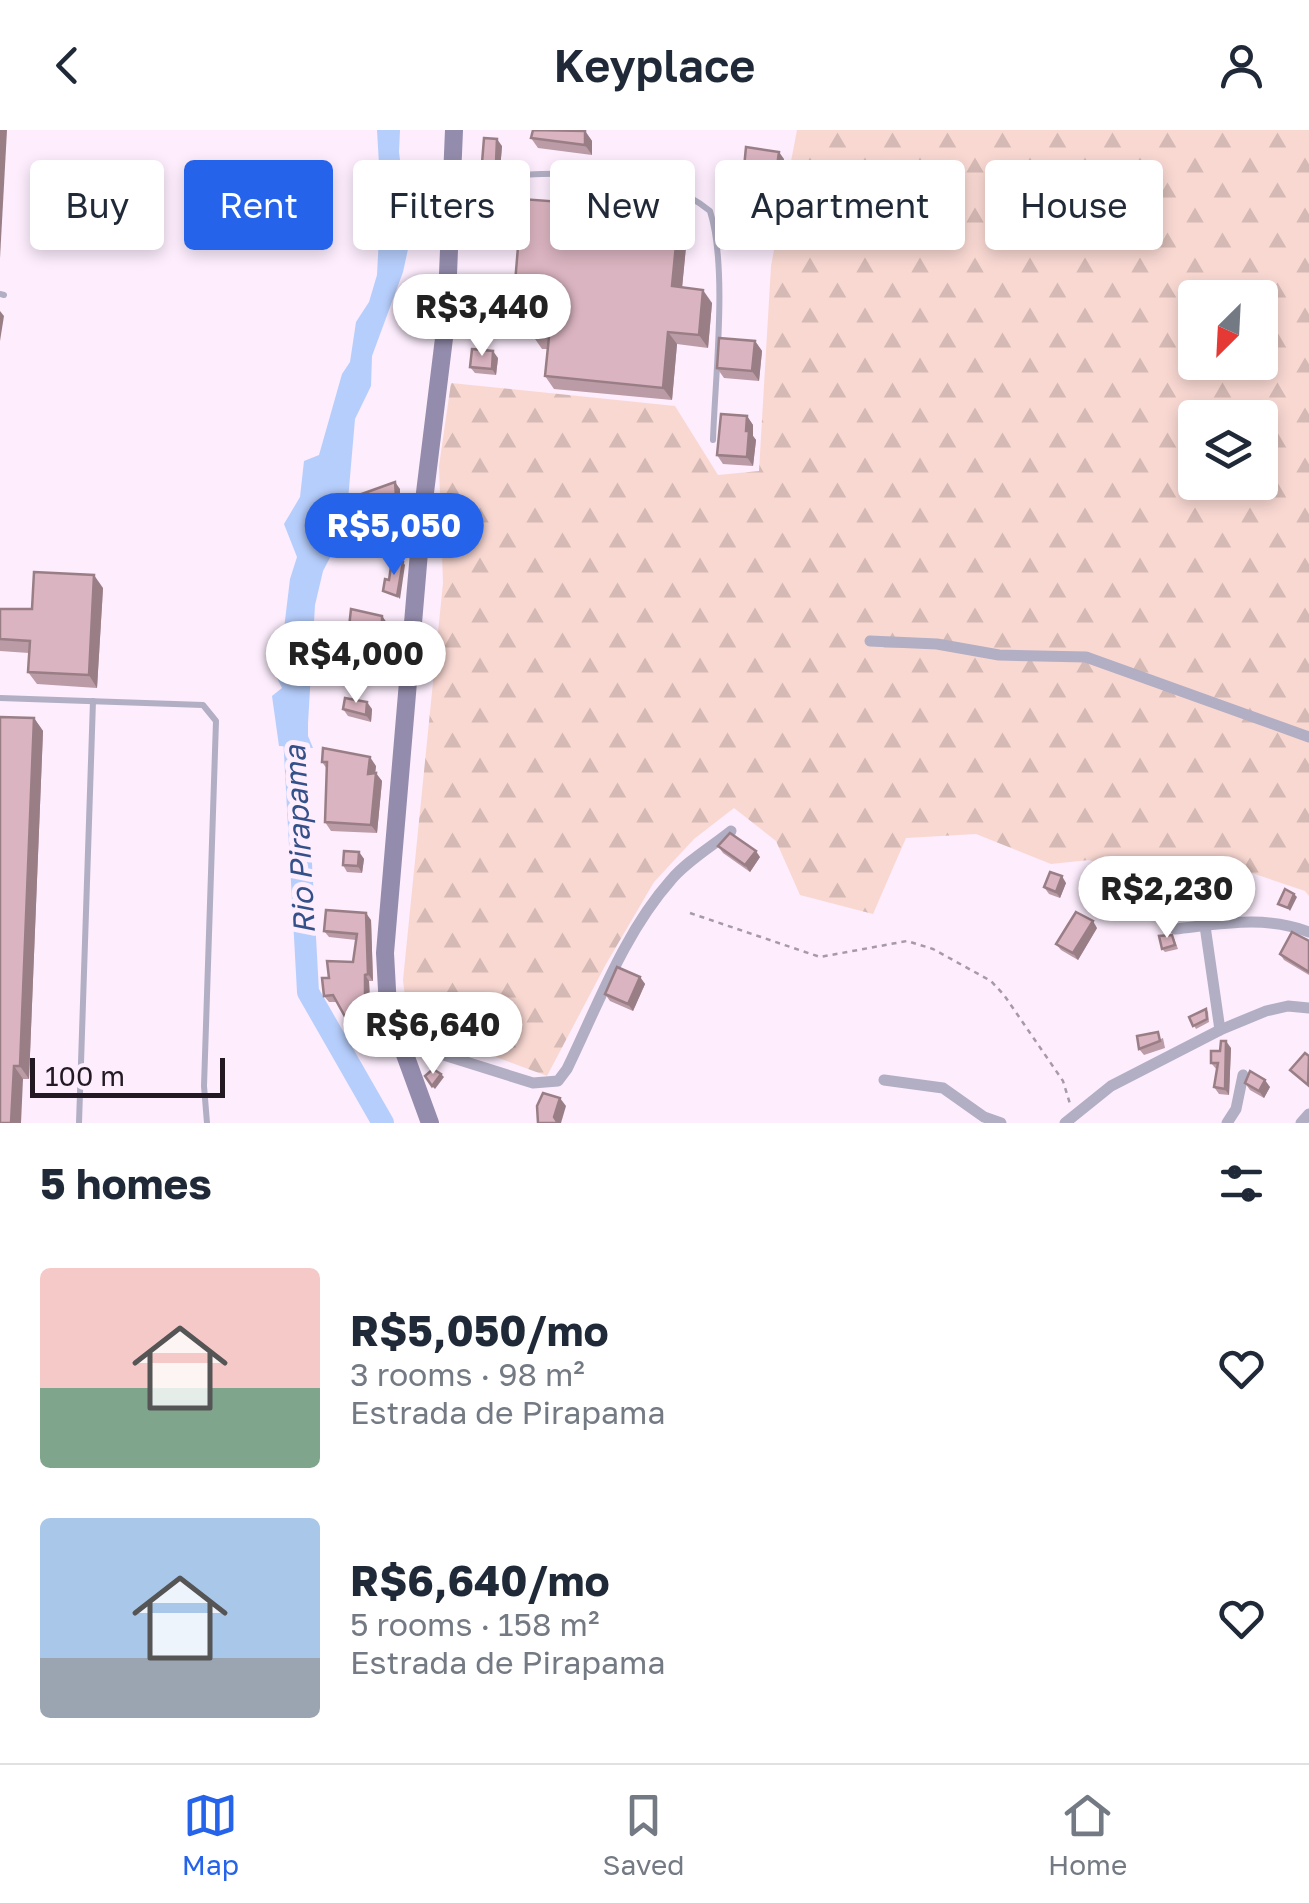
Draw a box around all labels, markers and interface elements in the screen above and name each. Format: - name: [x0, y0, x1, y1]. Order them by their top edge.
- icon: back: [40, 38, 95, 93]
- text: Keyplace: [554, 38, 755, 92]
- icon: person: [1214, 38, 1269, 93]
- chip: Buy: [30, 160, 164, 250]
- chip: Rent: [184, 160, 333, 250]
- chip: Filters: [353, 160, 530, 250]
- chip: New: [550, 160, 695, 250]
- chip: Apartment: [715, 160, 965, 250]
- chip: House: [985, 160, 1163, 250]
- pin: R$3,440: [390, 274, 574, 359]
- north arrow: [1178, 280, 1278, 380]
- map controls: [1178, 280, 1278, 500]
- text: R$3,440: [415, 287, 549, 325]
- button: layers: [1178, 400, 1278, 500]
- pin: R$5,050: [302, 493, 486, 578]
- text: R$5,050: [327, 506, 461, 544]
- pin: R$4,000: [264, 621, 448, 706]
- text: R$4,000: [288, 634, 424, 672]
- water label: Rio Pirapama: [276, 744, 322, 935]
- pin: R$2,230: [1075, 856, 1259, 941]
- text: R$2,230: [1100, 869, 1234, 907]
- pin: R$6,640: [341, 992, 525, 1077]
- text: R$6,640: [365, 1005, 501, 1043]
- scale bar: [30, 1053, 225, 1098]
- text: 100 m: [45, 1059, 125, 1092]
- icon: filters: [1214, 1156, 1269, 1211]
- text: 5 homes: [40, 1158, 212, 1208]
- text: R$5,050/mo: [350, 1305, 609, 1355]
- icon: home: [120, 1308, 240, 1428]
- icon: heart: [1214, 1341, 1269, 1396]
- text: 3 rooms · 98 m²: [350, 1355, 585, 1393]
- text: Estrada de Pirapama: [350, 1393, 665, 1431]
- text: R$6,640/mo: [350, 1555, 610, 1605]
- icon: home: [120, 1558, 240, 1678]
- icon: heart: [1214, 1591, 1269, 1646]
- text: 5 rooms · 158 m²: [350, 1605, 599, 1643]
- text: Estrada de Pirapama: [350, 1643, 665, 1681]
- tab: Map: [182, 1788, 239, 1881]
- tab: Saved: [603, 1788, 684, 1881]
- tab: Home: [1048, 1788, 1127, 1881]

